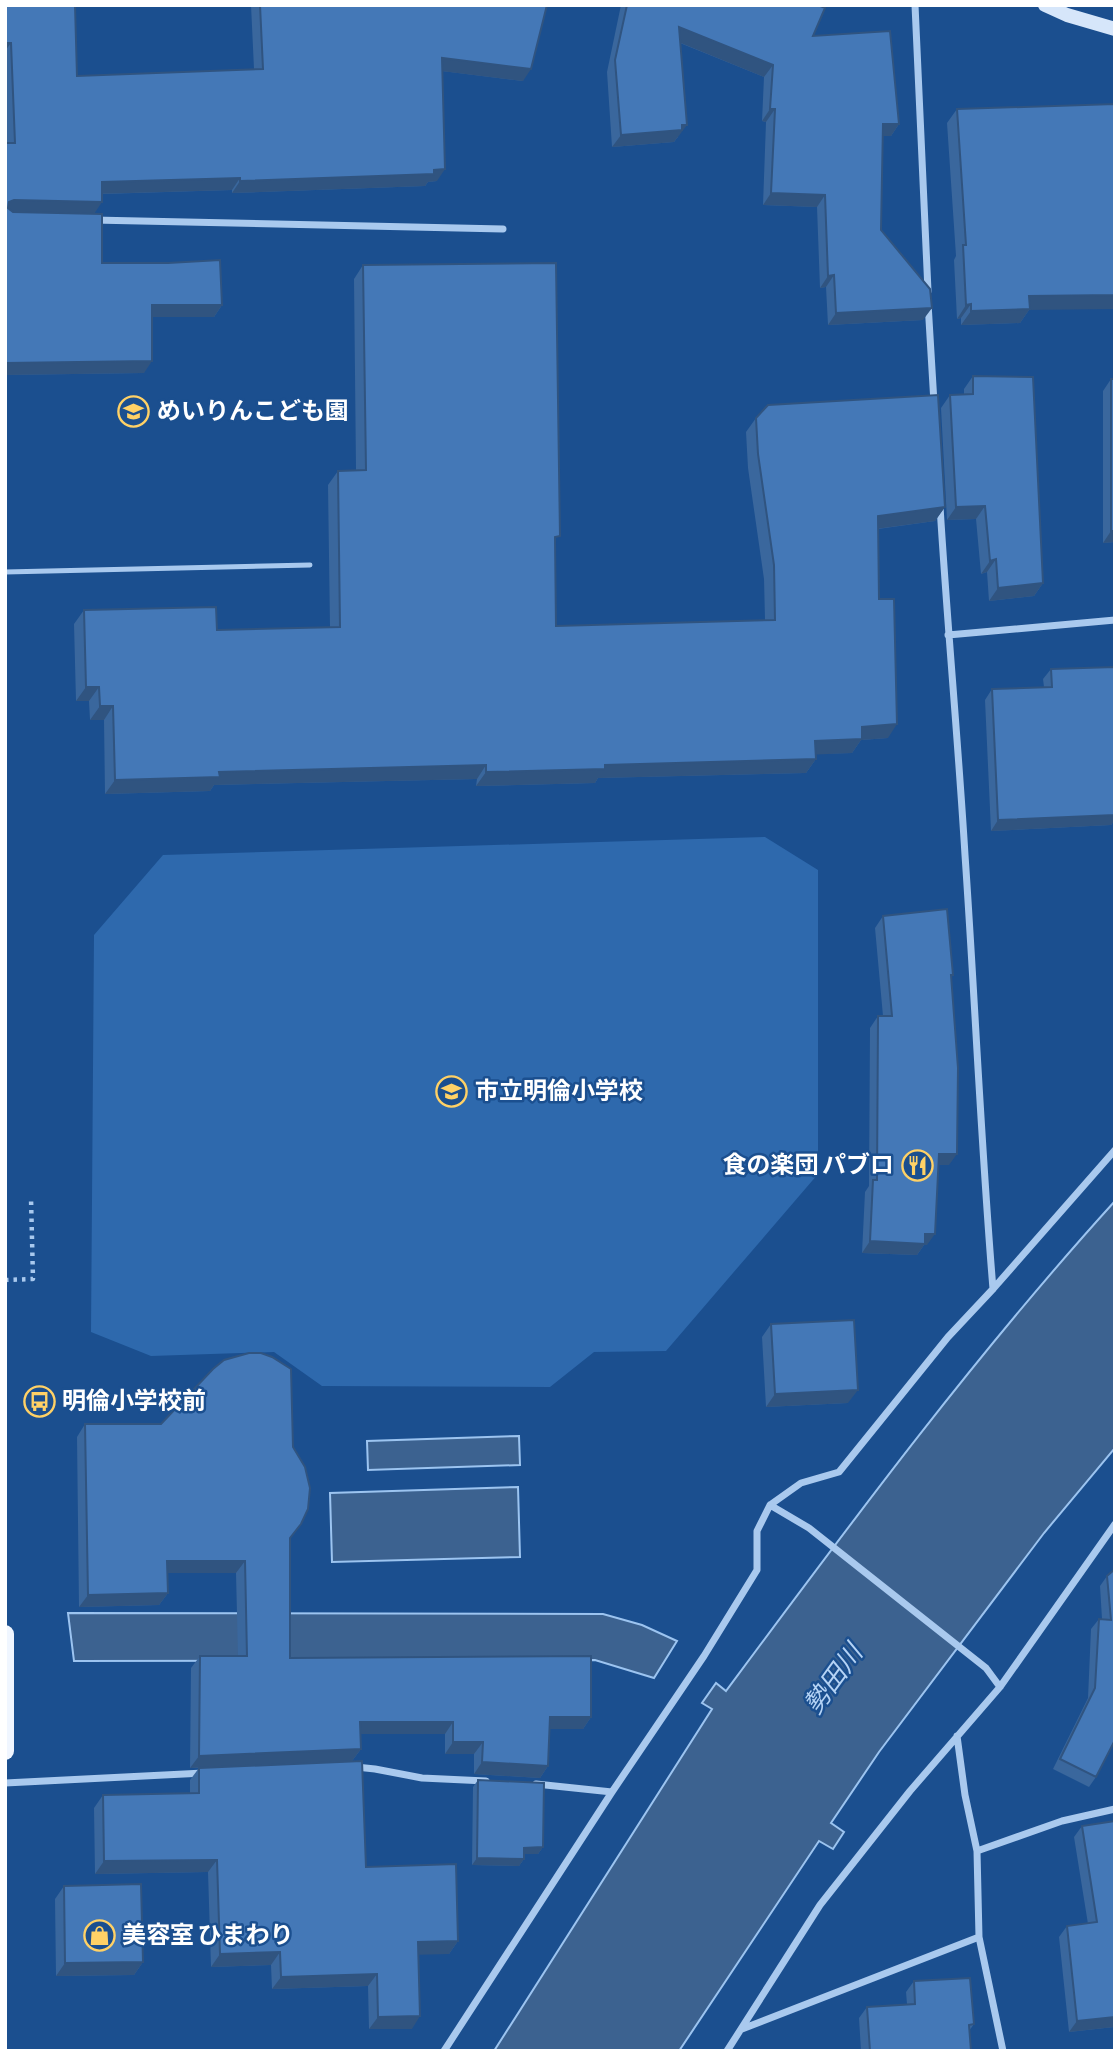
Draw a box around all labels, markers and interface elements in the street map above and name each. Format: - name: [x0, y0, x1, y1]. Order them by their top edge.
- school or university icon: めいりんこども園: [117, 394, 151, 428]
- place label: めいりんこども園: [157, 398, 349, 424]
- school or university icon: 市立明倫小学校: [435, 1074, 469, 1108]
- place label: 市立明倫小学校: [475, 1078, 643, 1104]
- restaurant icon: 食の楽団 パブロ: [900, 1148, 934, 1182]
- place label: 食の楽団 パブロ: [722, 1152, 894, 1178]
- bus stop icon: 明倫小学校前: [22, 1384, 56, 1418]
- place label: 明倫小学校前: [62, 1388, 206, 1414]
- water label: 勢田川: [800, 1637, 869, 1719]
- shop icon: 美容室 ひまわり: [82, 1918, 116, 1952]
- place label: 美容室 ひまわり: [122, 1922, 294, 1948]

